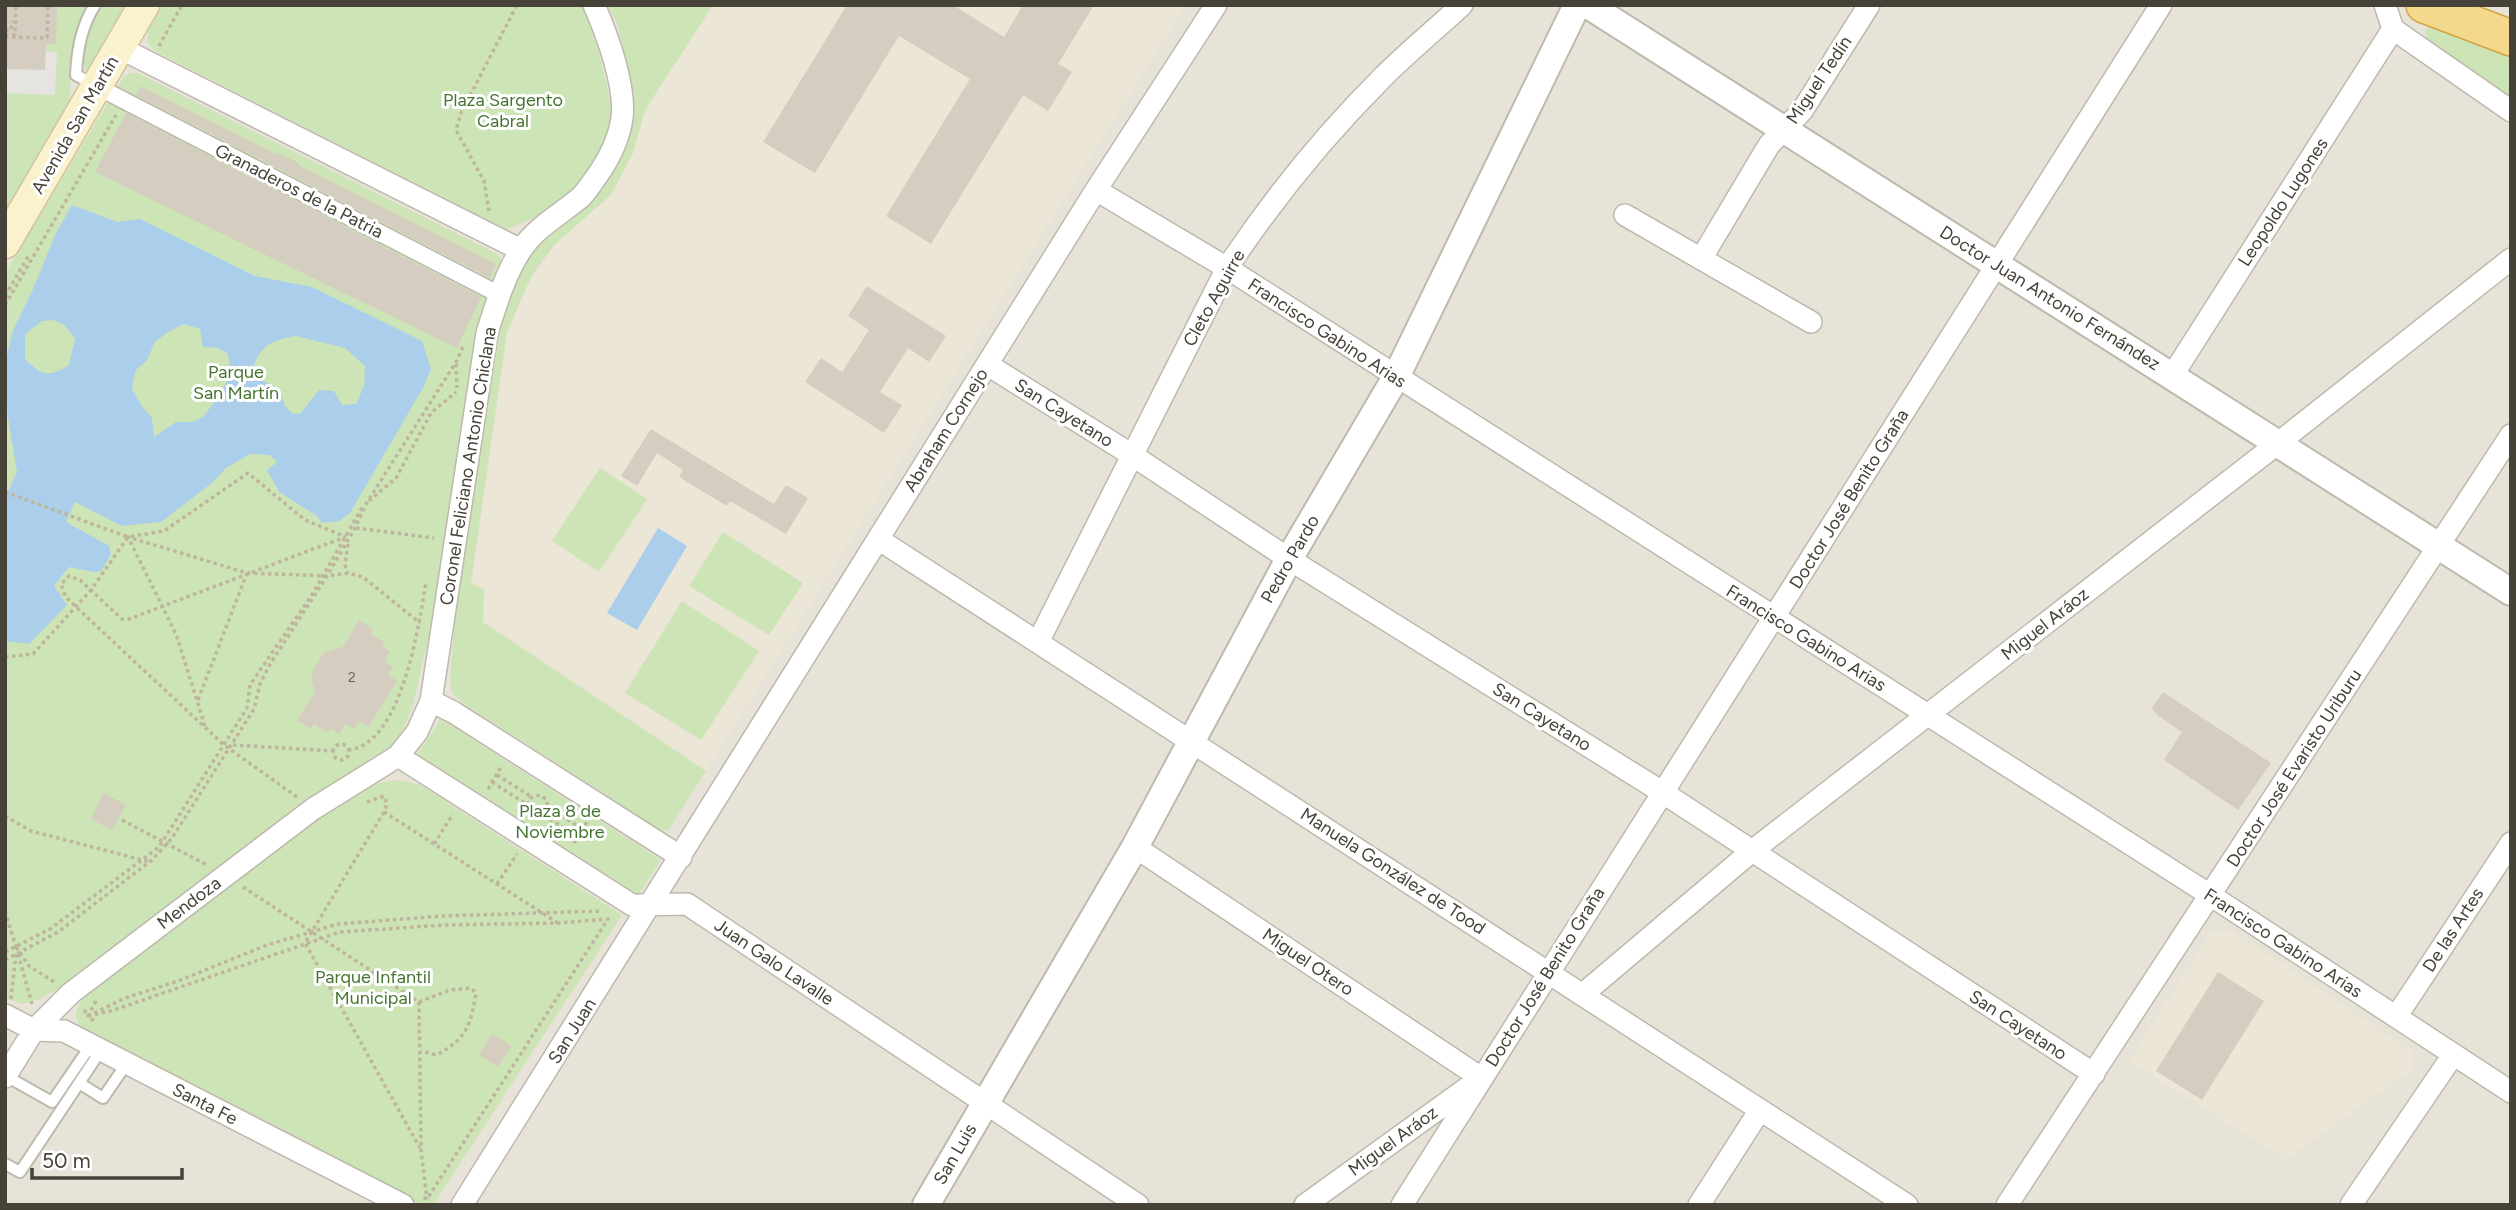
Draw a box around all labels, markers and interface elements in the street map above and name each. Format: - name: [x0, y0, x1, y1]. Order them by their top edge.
- street label: Miguel Tedín: [1781, 32, 1857, 128]
- street label: Avenida San Martín: [27, 52, 123, 198]
- park label: Plaza Sargento Cabral: [443, 89, 563, 132]
- street label: Leopoldo Lugones: [2233, 134, 2333, 270]
- street label: Granaderos de la Patria: [211, 139, 387, 243]
- street label: Doctor Juan Antonio Fernández: [1936, 221, 2164, 375]
- street label: Cleto Aguirre: [1178, 246, 1250, 350]
- street label: Francisco Gabino Arias: [1244, 274, 1410, 392]
- street label: Coronel Feliciano Antonio Chiclana: [435, 325, 501, 607]
- park label: Parque San Martín: [193, 361, 279, 404]
- street label: Abraham Cornejo: [899, 364, 993, 496]
- street label: San Cayetano: [1011, 374, 1117, 452]
- street label: Doctor José Benito Graña: [1785, 405, 1913, 593]
- street label: Pedro Pardo: [1256, 511, 1324, 607]
- street label: Francisco Gabino Arias: [1722, 580, 1890, 696]
- street label: Miguel Aráoz: [1997, 583, 2093, 665]
- street label: Doctor José Evaristo Uriburu: [2222, 665, 2366, 871]
- house number: 2: [348, 669, 356, 686]
- street label: San Cayetano: [1489, 678, 1595, 756]
- park label: Plaza 8 de Noviembre: [515, 800, 605, 843]
- street label: Manuela González de Tood: [1296, 803, 1490, 939]
- street label: Mendoza: [153, 872, 225, 934]
- street label: Doctor José Benito Graña: [1481, 883, 1609, 1071]
- street label: Francisco Gabino Arias: [2200, 884, 2366, 1002]
- street label: De las Artes: [2418, 884, 2488, 976]
- street label: Juan Galo Lavalle: [710, 914, 838, 1010]
- street label: Miguel Otero: [1258, 923, 1358, 1001]
- park label: Parque Infantil Municipal: [315, 966, 431, 1009]
- street label: San Cayetano: [1965, 985, 2071, 1065]
- street label: San Juan: [543, 994, 601, 1068]
- street label: Santa Fe: [169, 1078, 241, 1130]
- street label: Miguel Aráoz: [1344, 1101, 1442, 1181]
- street label: San Luis: [929, 1120, 981, 1188]
- scale bar: [32, 1136, 182, 1180]
- text: 50 m: [42, 1148, 91, 1173]

